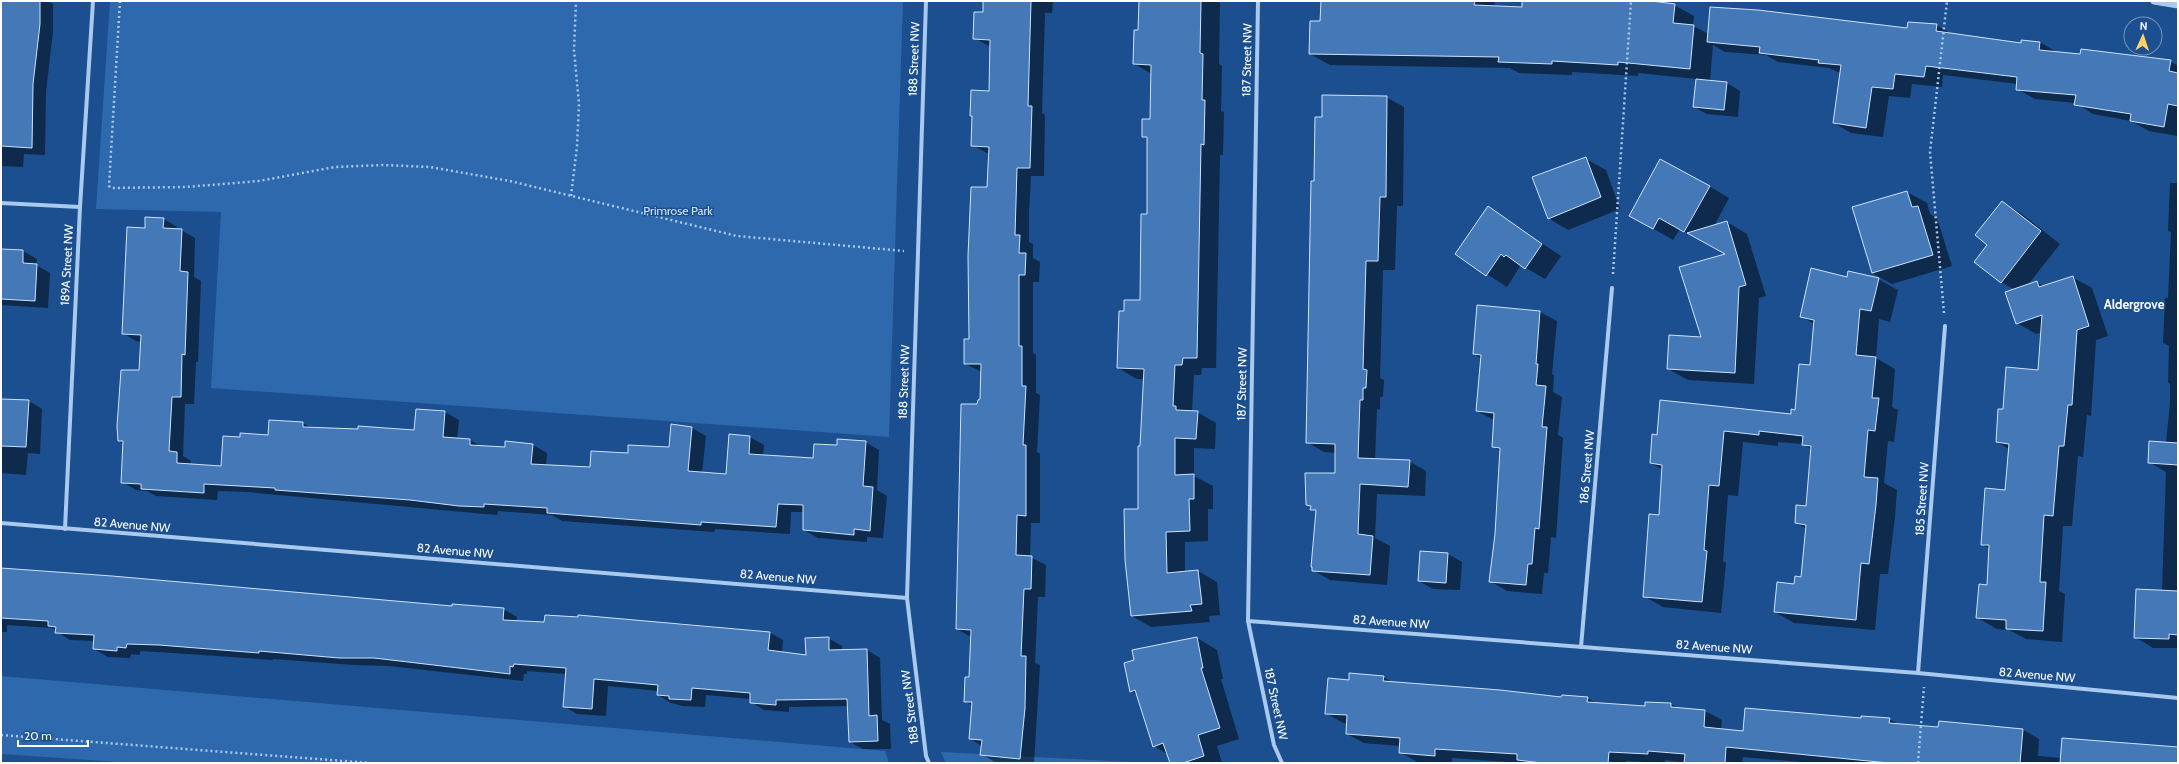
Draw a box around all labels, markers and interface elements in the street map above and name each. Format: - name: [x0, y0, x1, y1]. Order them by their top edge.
- north arrow: [2123, 16, 2163, 56]
- text: N: [2139, 19, 2148, 33]
- street label: 188 Street NW: [905, 21, 922, 96]
- street label: 187 Street NW: [1238, 23, 1255, 97]
- park label: Primrose Park: [643, 203, 713, 218]
- street label: 189A Street NW: [57, 223, 76, 306]
- district label: Aldergrove: [2104, 296, 2165, 312]
- street label: 188 Street NW: [895, 344, 912, 419]
- street label: 187 Street NW: [1233, 347, 1250, 421]
- street label: 186 Street NW: [1576, 429, 1597, 504]
- street label: 185 Street NW: [1911, 461, 1932, 536]
- street label: 82 Avenue NW: [93, 514, 172, 535]
- street label: 82 Avenue NW: [416, 540, 495, 561]
- street label: 82 Avenue NW: [739, 566, 818, 587]
- street label: 82 Avenue NW: [1352, 611, 1431, 632]
- street label: 82 Avenue NW: [1675, 636, 1754, 657]
- street label: 82 Avenue NW: [1998, 664, 2077, 685]
- street label: 187 Street NW: [1262, 667, 1292, 742]
- street label: 188 Street NW: [897, 669, 921, 745]
- scale bar: [18, 722, 88, 748]
- text: 20 m: [24, 728, 52, 743]

